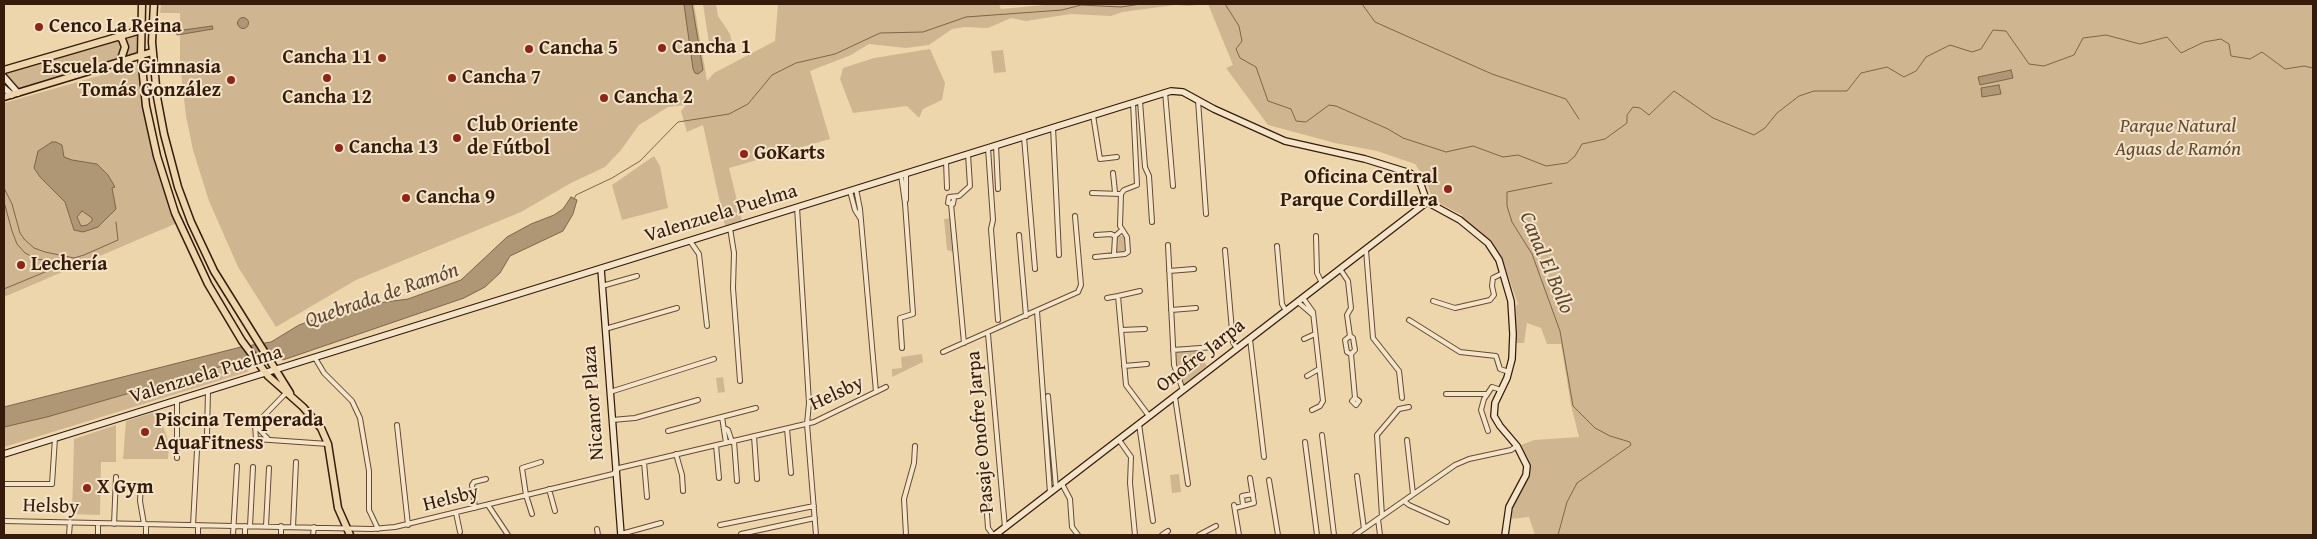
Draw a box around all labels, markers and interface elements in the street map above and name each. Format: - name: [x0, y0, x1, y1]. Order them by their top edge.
- place label: Cenco La Reina: [49, 15, 182, 39]
- marker: Cenco La Reina: [33, 21, 45, 33]
- place label: Cancha 1: [672, 36, 751, 60]
- place label: Cancha 5: [539, 37, 618, 61]
- marker: Cancha 1: [656, 42, 668, 54]
- marker: Cancha 5: [523, 43, 535, 55]
- place label: Cancha 11: [282, 46, 372, 70]
- marker: Cancha 11: [376, 52, 388, 64]
- place label: Escuela de Gimnasia Tomás González: [42, 56, 221, 103]
- place label: Cancha 7: [462, 66, 541, 90]
- marker: Cancha 12: [321, 72, 333, 84]
- marker: Cancha 7: [446, 72, 458, 84]
- marker: Escuela de Gimnasia Tomás González: [225, 74, 237, 86]
- place label: Cancha 12: [282, 86, 372, 110]
- place label: Cancha 2: [614, 86, 693, 110]
- marker: Cancha 2: [598, 92, 610, 104]
- place label: Club Oriente de Fútbol: [467, 114, 578, 161]
- park label: Parque Natural Aguas de Ramón: [2115, 115, 2241, 162]
- marker: Club Oriente de Fútbol: [451, 132, 463, 144]
- place label: Cancha 13: [349, 136, 439, 160]
- marker: Cancha 13: [333, 142, 345, 154]
- place label: GoKarts: [754, 142, 825, 166]
- marker: GoKarts: [738, 148, 750, 160]
- place label: Oficina Central Parque Cordillera: [1280, 166, 1438, 213]
- street label: Valenzuela Puelma: [642, 179, 800, 249]
- marker: Oficina Central Parque Cordillera: [1442, 183, 1454, 195]
- place label: Cancha 9: [416, 186, 495, 210]
- marker: Cancha 9: [400, 192, 412, 204]
- water label: Canal El Bollo: [1513, 208, 1579, 318]
- place label: Lechería: [31, 253, 107, 277]
- water label: Quebrada de Ramón: [302, 258, 462, 334]
- marker: Lechería: [15, 259, 27, 271]
- street label: Onofre Jarpa: [1152, 314, 1250, 398]
- street label: Valenzuela Puelma: [127, 340, 285, 410]
- street label: Nicanor Plaza: [578, 345, 610, 461]
- street label: Pasaje Onofre Jarpa: [962, 350, 1000, 514]
- street label: Helsby: [806, 371, 868, 417]
- place label: Piscina Temperada AquaFitness: [155, 409, 323, 456]
- marker: Piscina Temperada AquaFitness: [139, 426, 151, 438]
- place label: X Gym: [97, 476, 154, 500]
- street label: Helsby: [421, 481, 481, 517]
- marker: X Gym: [81, 482, 93, 494]
- street label: Helsby: [22, 494, 80, 520]

